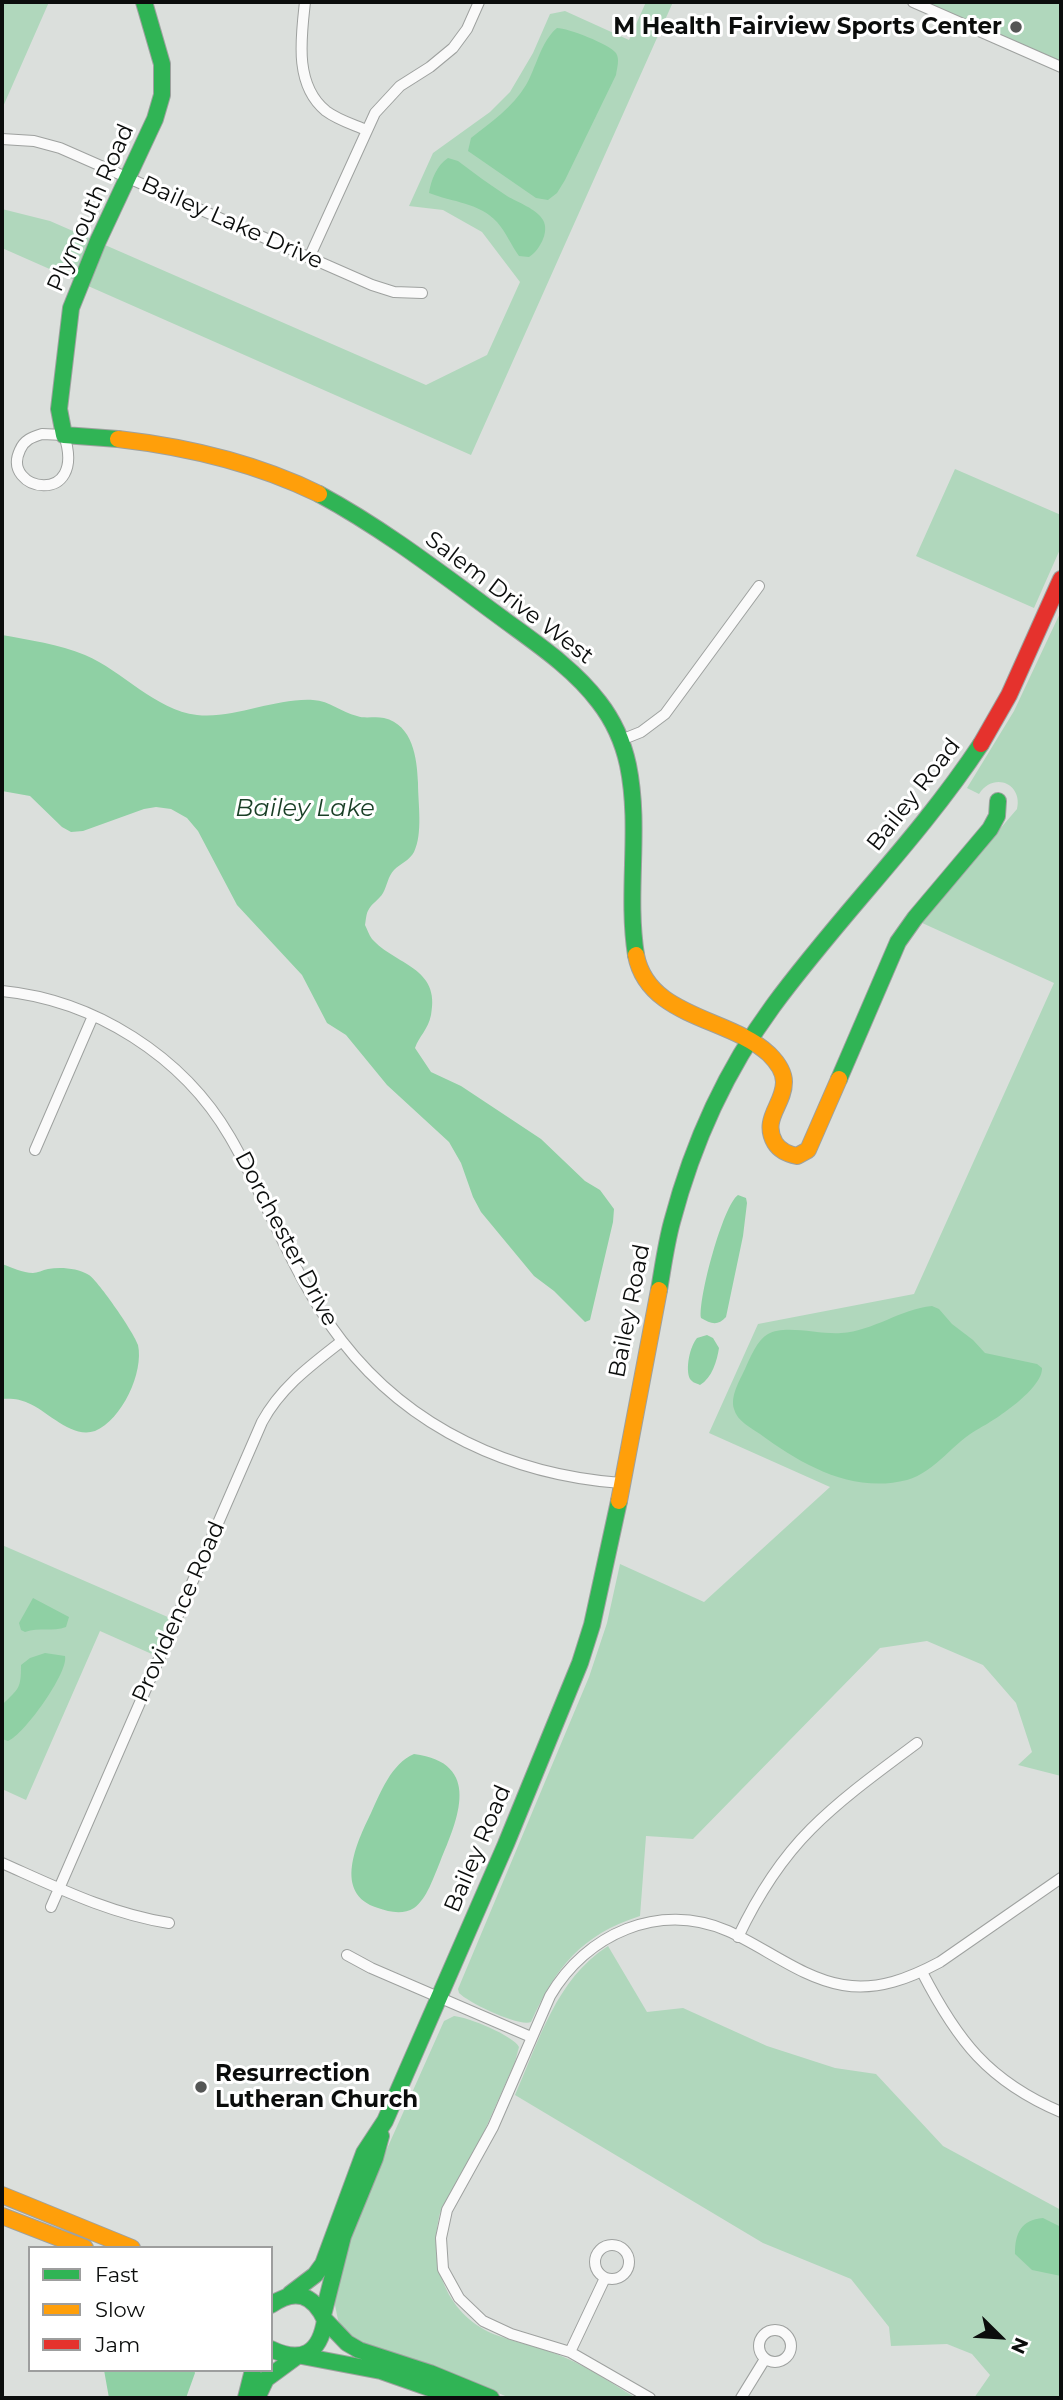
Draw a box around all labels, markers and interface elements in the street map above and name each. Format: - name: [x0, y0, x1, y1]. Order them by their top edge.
- place label: M Health Fairview Sports Center: [613, 13, 1002, 41]
- marker: M Health Fairview Sports Center: [1008, 19, 1024, 35]
- street label: Plymouth Road: [42, 120, 140, 296]
- street label: Bailey Lake Drive: [137, 171, 327, 275]
- street label: Salem Drive West: [420, 526, 598, 670]
- street label: Bailey Road: [861, 733, 967, 857]
- water label: Bailey Lake: [235, 795, 375, 823]
- street label: Dorchester Drive: [228, 1147, 344, 1331]
- street label: Bailey Road: [604, 1242, 656, 1380]
- street label: Providence Road: [127, 1517, 231, 1707]
- street label: Bailey Road: [439, 1781, 517, 1917]
- place label: Resurrection Lutheran Church: [215, 2060, 418, 2114]
- marker: Resurrection Lutheran Church: [193, 2079, 209, 2095]
- legend: [28, 2246, 273, 2372]
- text: Fast: [95, 2262, 139, 2287]
- text: Slow: [95, 2297, 145, 2322]
- north arrow: [965, 2302, 1035, 2372]
- text: Jam: [95, 2332, 140, 2357]
- text: N: [1006, 2334, 1033, 2357]

